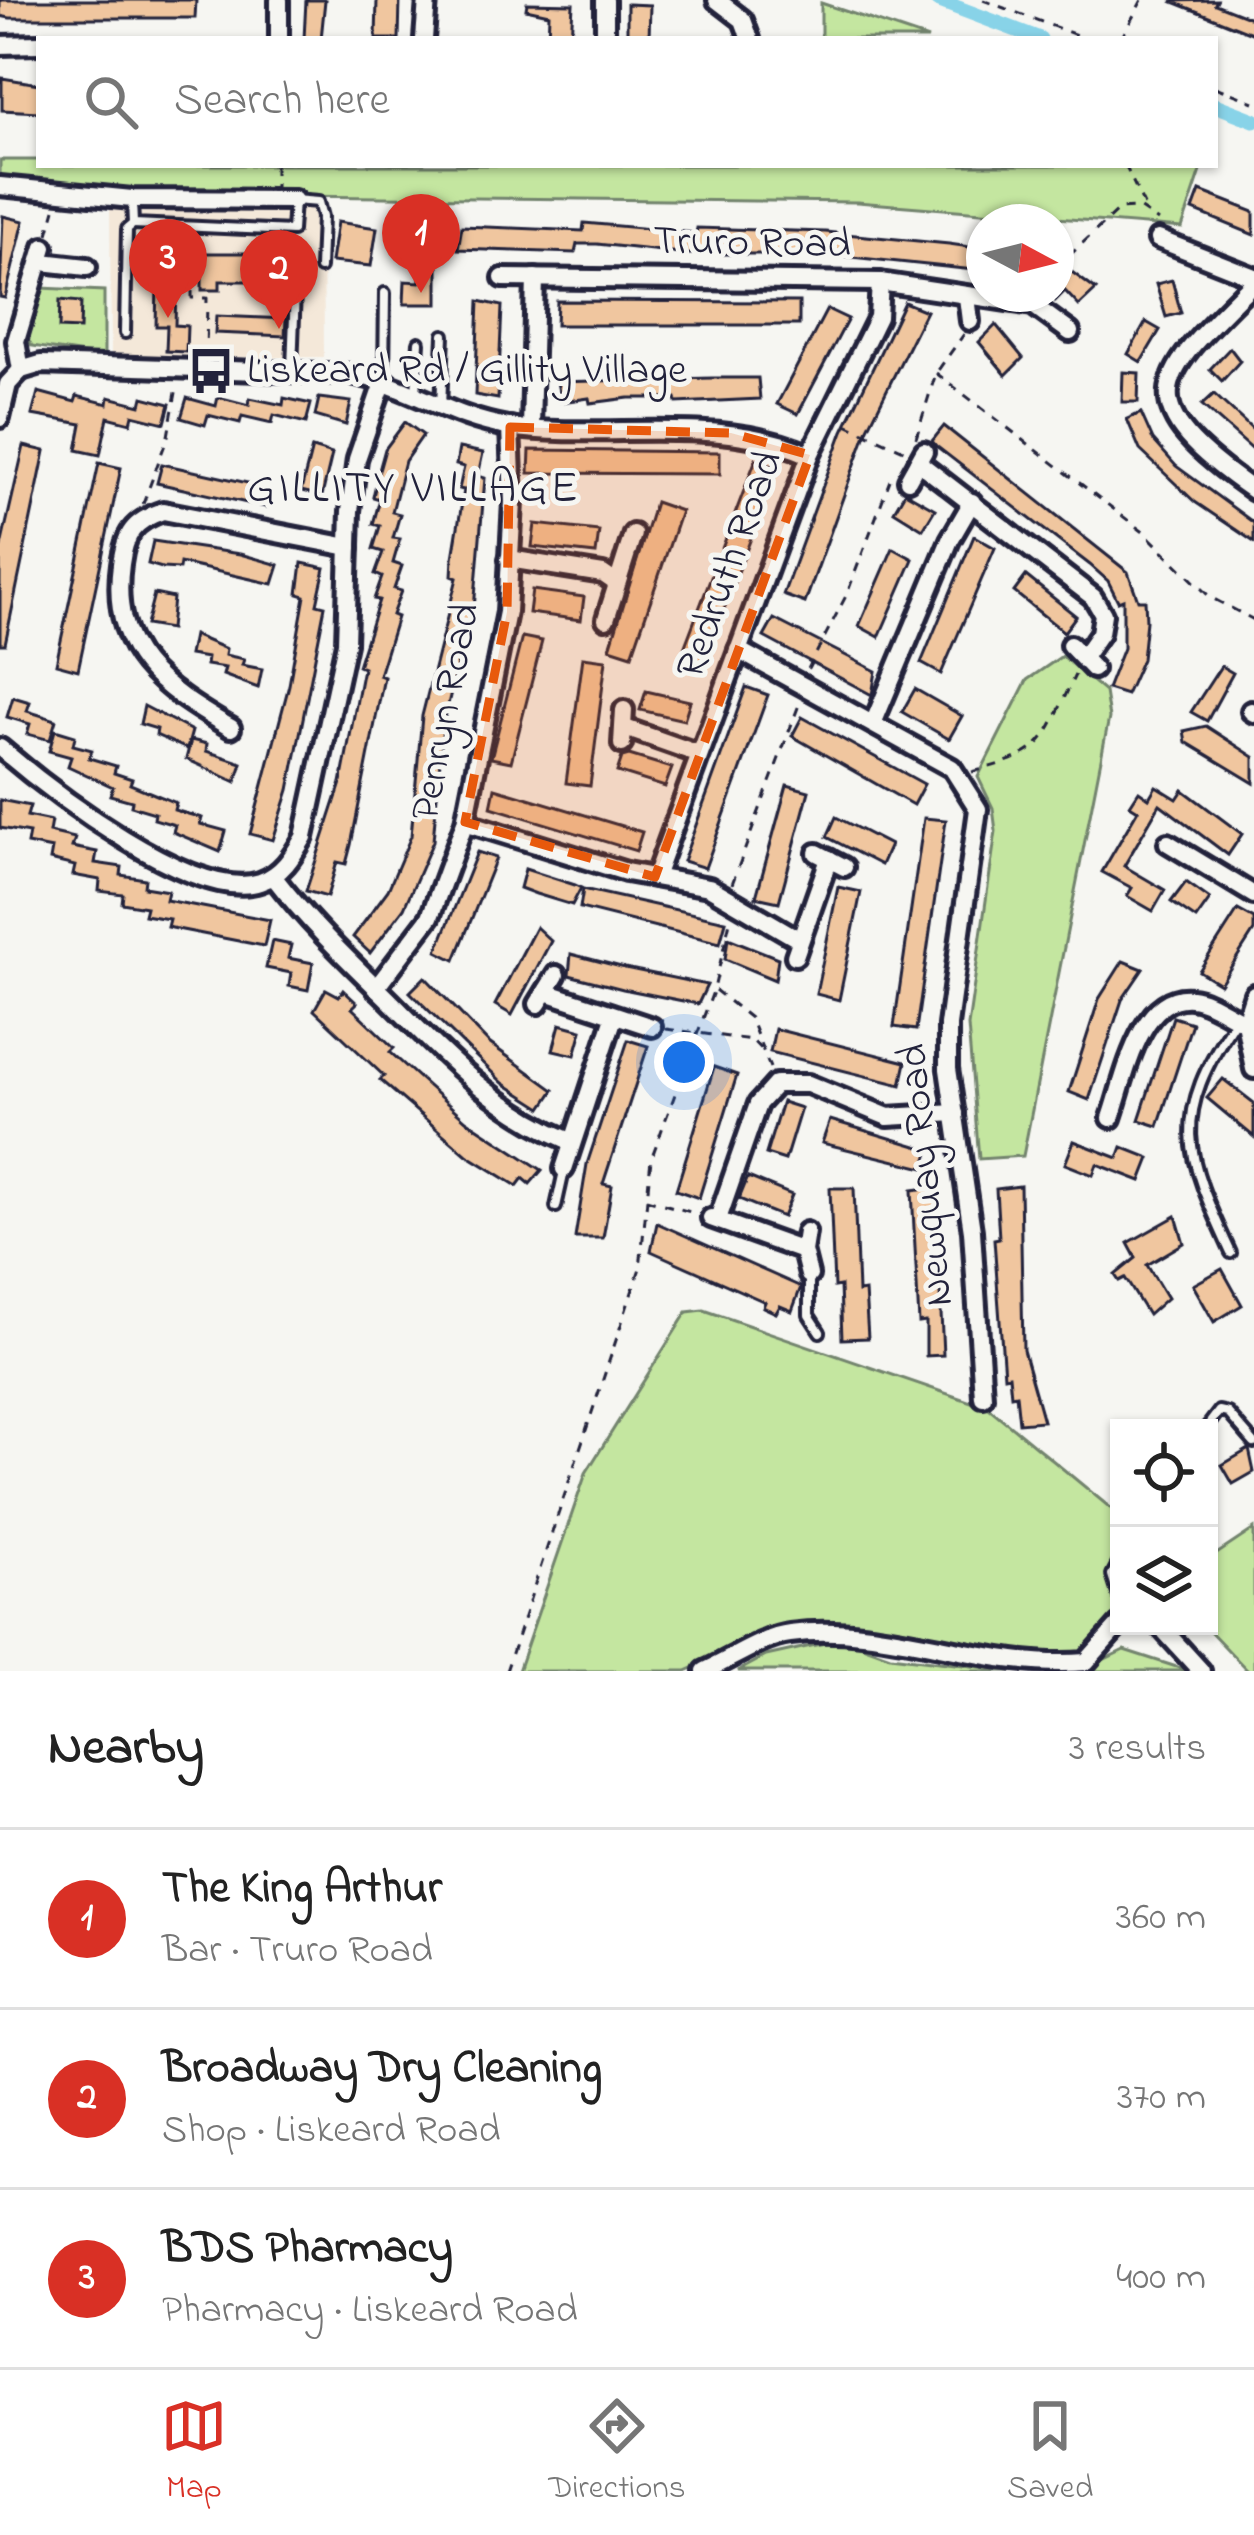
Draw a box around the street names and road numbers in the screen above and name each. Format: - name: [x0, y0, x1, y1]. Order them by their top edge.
- street label: Truro Road: [653, 212, 851, 276]
- street label: Redruth Road: [662, 443, 800, 687]
- street label: Penryn Road: [396, 598, 498, 826]
- street label: Newquay Road: [883, 1041, 971, 1309]

